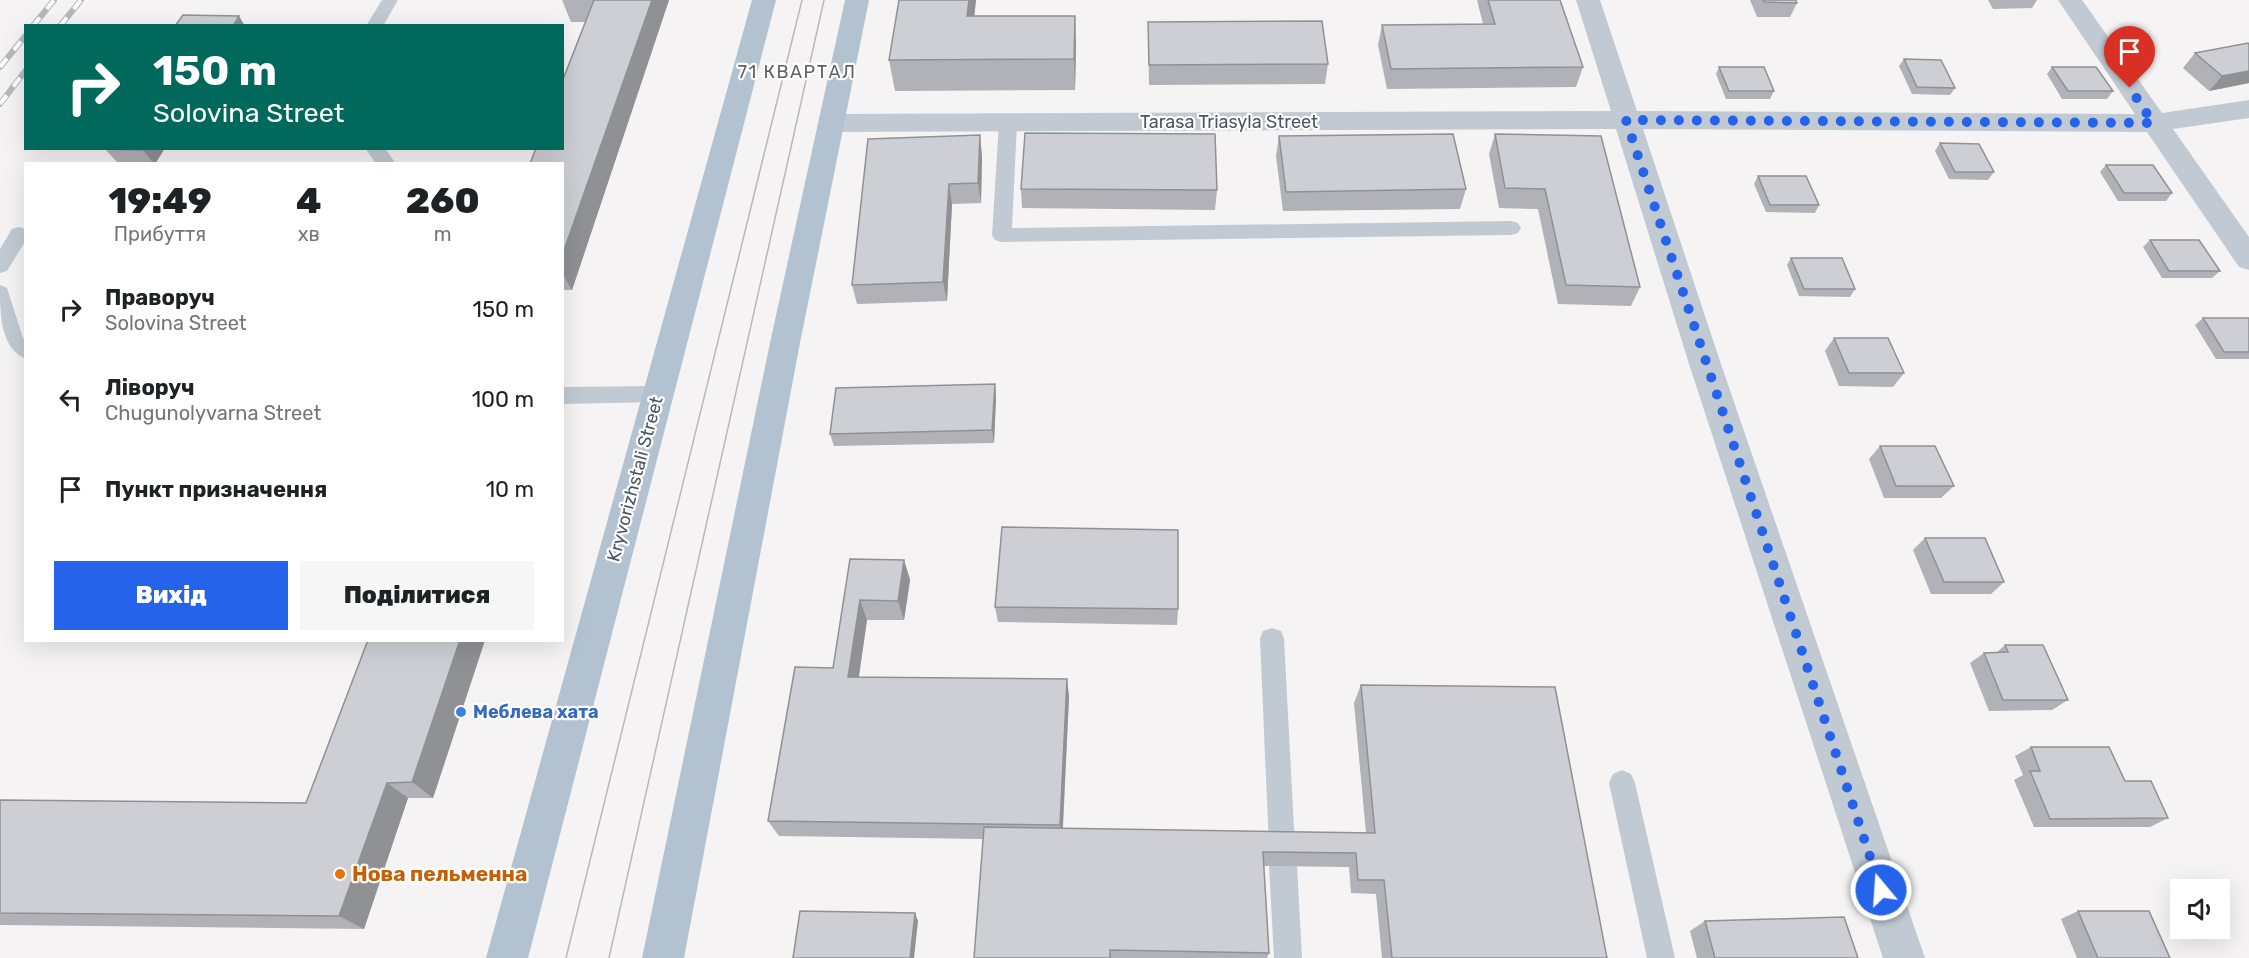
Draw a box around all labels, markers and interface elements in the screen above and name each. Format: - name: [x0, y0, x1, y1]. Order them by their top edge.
- pin: [2104, 26, 2155, 88]
- icon: arrive: [2113, 35, 2146, 68]
- text: 150 m: [153, 46, 277, 96]
- icon: right: [54, 48, 132, 126]
- district label: 71 КВАРТАЛ: [738, 61, 856, 83]
- text: Solovina Street: [153, 97, 344, 129]
- street label: Tarasa Triasyla Street: [1140, 111, 1318, 133]
- text: 19:49: [108, 179, 212, 222]
- text: 4: [296, 179, 321, 222]
- text: 260: [406, 179, 480, 222]
- text: Прибуття: [114, 222, 206, 246]
- text: хв: [298, 222, 320, 246]
- text: m: [434, 222, 452, 246]
- text: Праворуч: [105, 284, 215, 311]
- icon: right: [54, 293, 87, 326]
- text: 150 m: [473, 296, 534, 323]
- text: Solovina Street: [105, 311, 247, 335]
- text: Ліворуч: [105, 374, 195, 401]
- icon: left: [54, 383, 87, 416]
- text: 100 m: [472, 386, 534, 413]
- street label: Kryvorizhstali Street: [602, 394, 668, 564]
- text: Chugunolyvarna Street: [105, 401, 321, 425]
- icon: arrive: [54, 473, 87, 506]
- text: Пункт призначення: [105, 476, 327, 503]
- text: 10 m: [486, 476, 534, 503]
- button: Вихід: [54, 561, 288, 630]
- button: Поділитися: [300, 561, 534, 630]
- place label: Меблева хата: [473, 701, 599, 723]
- marker: Меблева хата: [454, 705, 468, 719]
- position arrow: [1849, 858, 1913, 922]
- place label: Нова пельменна: [352, 861, 527, 886]
- marker: Нова пельменна: [333, 867, 347, 881]
- map controls: [2170, 879, 2230, 939]
- button: sound: [2170, 879, 2230, 939]

